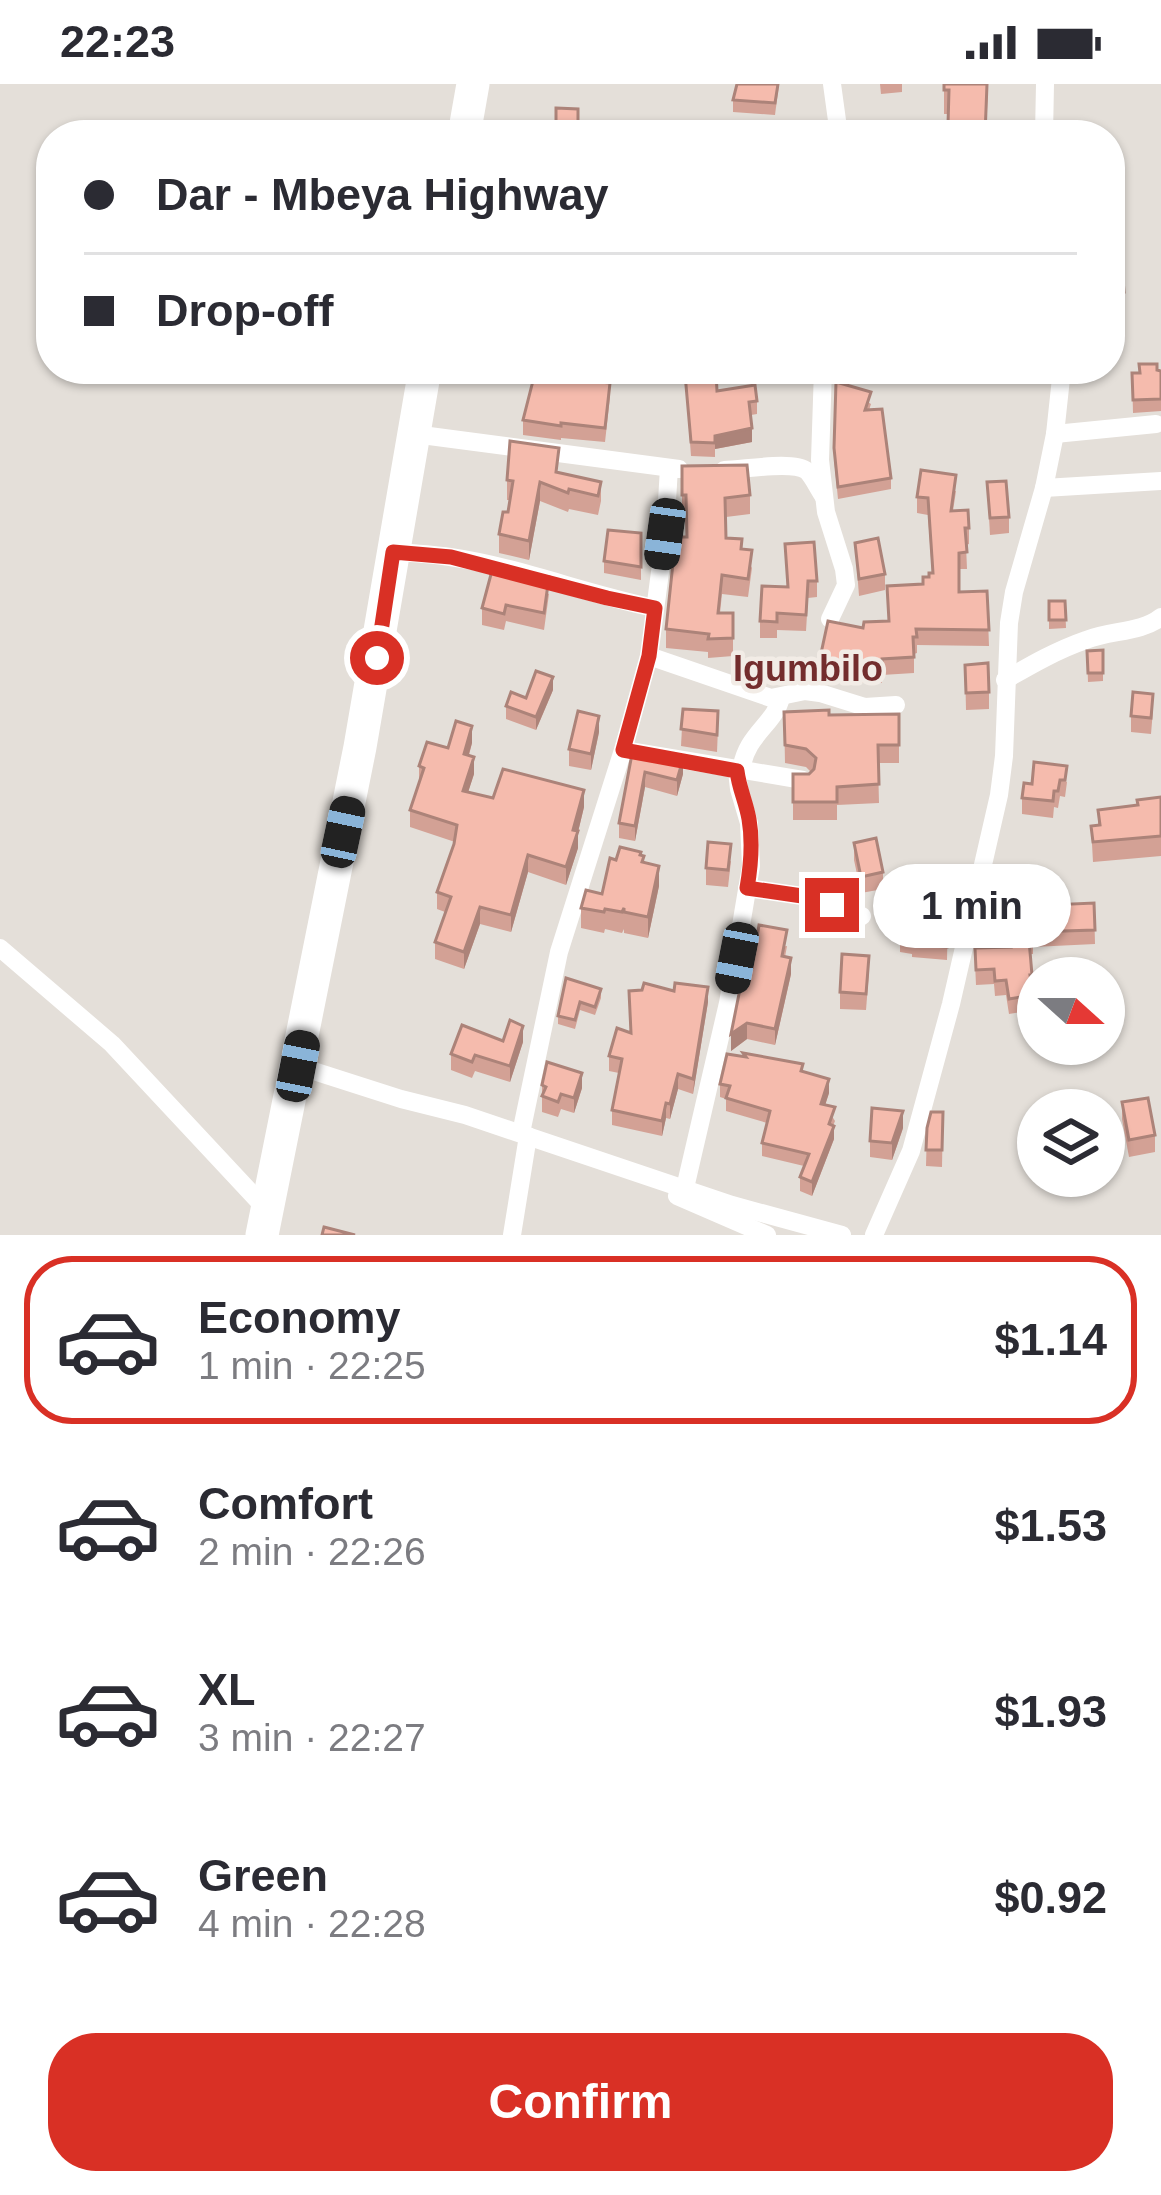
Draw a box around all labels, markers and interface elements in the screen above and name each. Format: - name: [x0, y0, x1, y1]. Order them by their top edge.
- text: 22:23: [60, 16, 175, 67]
- text: Dar - Mbeya Highway: [156, 169, 609, 220]
- text: Drop-off: [156, 285, 333, 336]
- car: [642, 496, 688, 572]
- route start: [350, 631, 404, 685]
- district label: Igumbilo: [733, 648, 883, 689]
- car: [318, 793, 368, 871]
- callout: 1 min: [874, 863, 1072, 947]
- route end: [805, 878, 859, 932]
- text: 1 min: [921, 884, 1023, 927]
- car: [712, 919, 762, 997]
- north arrow: [1017, 957, 1125, 1065]
- map controls: [1017, 957, 1125, 1197]
- car: [273, 1027, 323, 1105]
- button: layers: [1017, 1089, 1125, 1197]
- icon: car: [54, 1286, 162, 1394]
- text: Economy: [198, 1292, 401, 1343]
- text: $1.14: [994, 1314, 1107, 1365]
- text: 1 min · 22:25: [198, 1344, 426, 1387]
- icon: car: [54, 1472, 162, 1580]
- text: Comfort: [198, 1478, 373, 1529]
- text: $1.53: [994, 1500, 1107, 1551]
- text: 2 min · 22:26: [198, 1530, 426, 1573]
- icon: car: [54, 1658, 162, 1766]
- text: XL: [198, 1664, 256, 1715]
- text: $1.93: [994, 1686, 1107, 1737]
- text: 3 min · 22:27: [198, 1716, 426, 1759]
- icon: car: [54, 1844, 162, 1952]
- text: Green: [198, 1850, 328, 1901]
- text: $0.92: [994, 1872, 1107, 1923]
- text: 4 min · 22:28: [198, 1902, 426, 1945]
- button: Confirm: [48, 2033, 1113, 2171]

